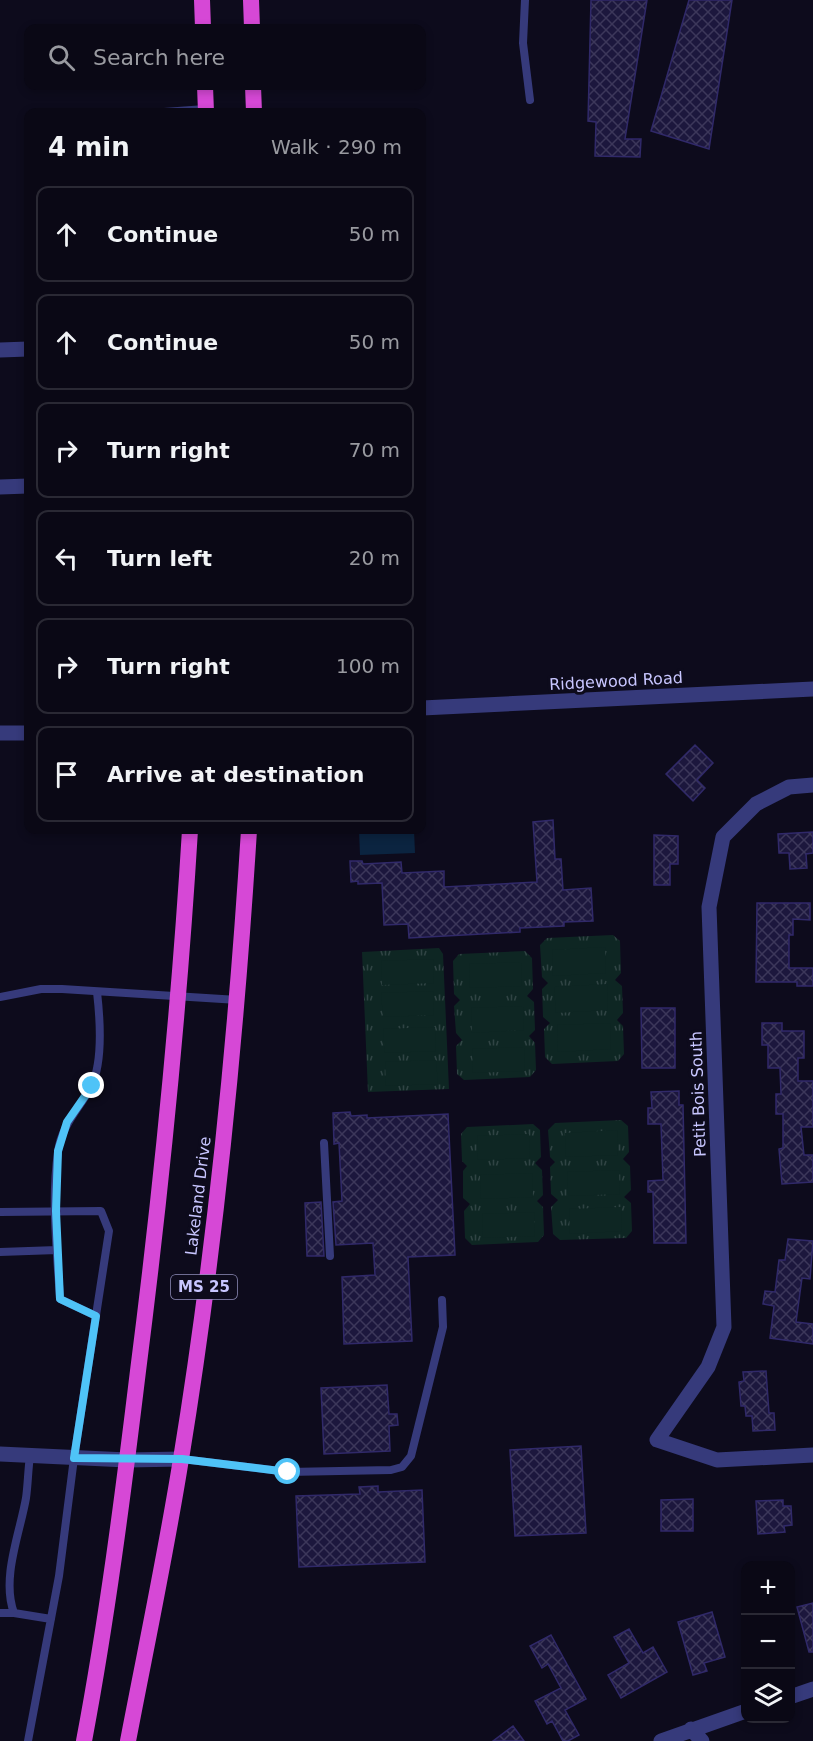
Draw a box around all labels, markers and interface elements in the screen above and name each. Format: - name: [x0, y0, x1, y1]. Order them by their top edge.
- search box: [24, 24, 426, 90]
- icon: search: [45, 41, 78, 74]
- text: Search here: [93, 45, 225, 70]
- text: 4 min: [48, 132, 130, 162]
- text: Walk · 290 m: [271, 135, 402, 159]
- icon: ahead: [50, 218, 83, 251]
- text: Continue: [107, 222, 218, 247]
- text: 50 m: [349, 222, 400, 246]
- icon: ahead: [50, 326, 83, 359]
- text: Continue: [107, 330, 218, 355]
- text: 50 m: [349, 330, 400, 354]
- icon: right: [50, 434, 83, 467]
- text: Turn right: [107, 438, 230, 463]
- text: 70 m: [349, 438, 400, 462]
- icon: left: [50, 542, 83, 575]
- text: Turn left: [107, 546, 212, 571]
- text: 20 m: [349, 546, 400, 570]
- icon: right: [50, 650, 83, 683]
- text: Turn right: [107, 654, 230, 679]
- text: 100 m: [336, 654, 400, 678]
- street label: Ridgewood Road: [549, 668, 683, 694]
- icon: arrive: [50, 758, 83, 791]
- text: Arrive at destination: [107, 762, 364, 787]
- street label: Petit Bois South: [686, 1031, 710, 1157]
- route end: [78, 1072, 104, 1098]
- street label: Lakeland Drive: [181, 1136, 215, 1256]
- road number: MS 25: [171, 1275, 237, 1299]
- route start: [274, 1458, 300, 1484]
- map controls: [741, 1561, 795, 1723]
- button: +: [741, 1561, 795, 1615]
- button: −: [741, 1615, 795, 1669]
- button: layers: [741, 1669, 795, 1723]

